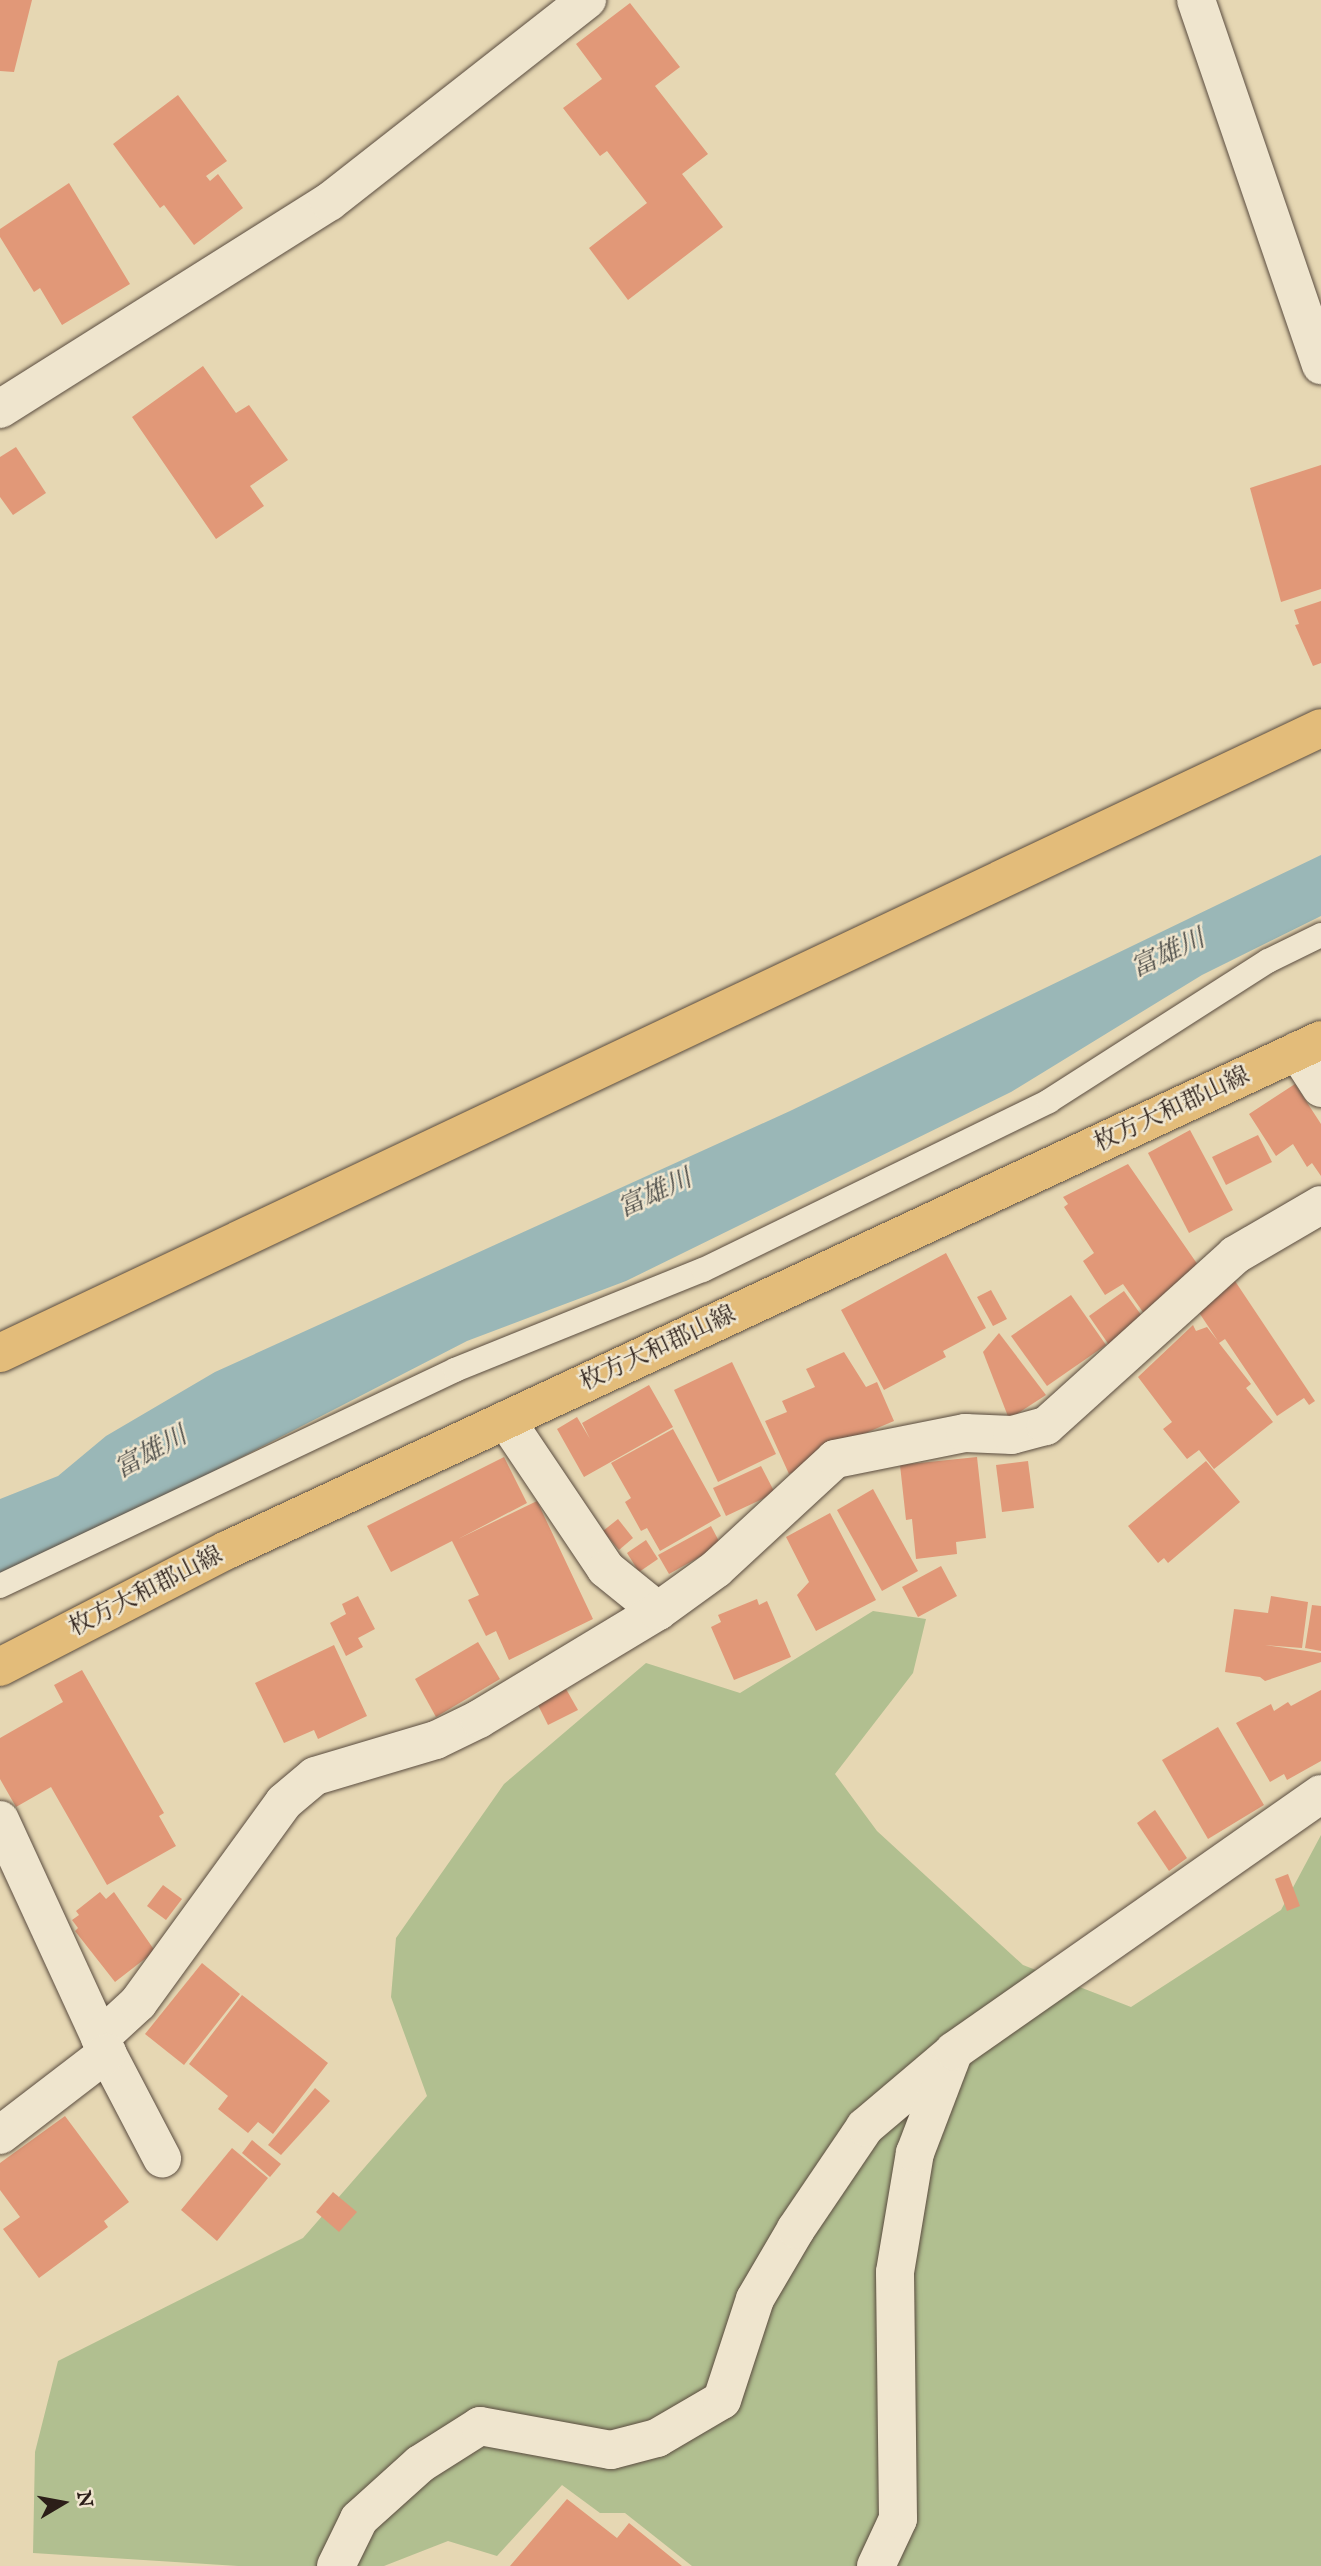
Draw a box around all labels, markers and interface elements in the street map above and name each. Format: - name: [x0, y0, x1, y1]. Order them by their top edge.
- water label: 富雄川: [1126, 923, 1210, 985]
- street label: 枚方大和郡山線: [1090, 1061, 1254, 1159]
- water label: 富雄川: [613, 1163, 697, 1225]
- street label: 枚方大和郡山線: [576, 1300, 740, 1398]
- water label: 富雄川: [109, 1420, 193, 1486]
- street label: 枚方大和郡山線: [65, 1541, 227, 1643]
- north arrow: [28, 2468, 98, 2538]
- text: N: [70, 2489, 97, 2510]

